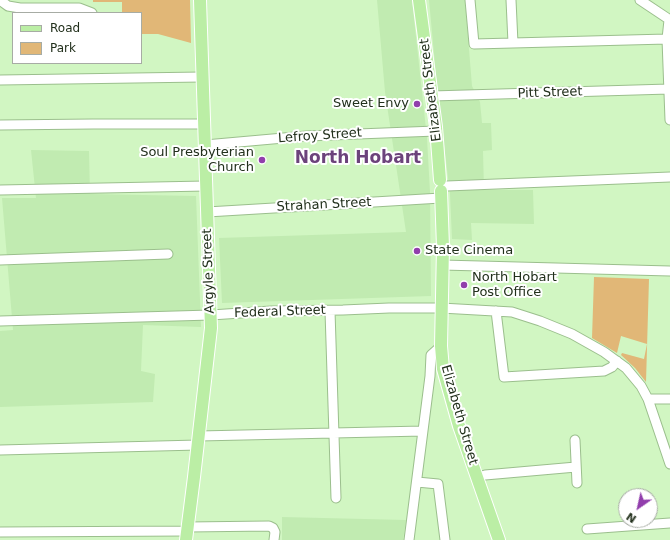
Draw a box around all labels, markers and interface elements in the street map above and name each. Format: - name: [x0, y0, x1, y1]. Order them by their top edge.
- legend: [12, 12, 142, 64]
- text: Road: [50, 21, 80, 35]
- street label: Elizabeth Street: [417, 38, 445, 142]
- text: Park: [50, 41, 76, 55]
- street label: Pitt Street: [517, 84, 583, 102]
- place label: Sweet Envy: [333, 96, 409, 112]
- marker: Sweet Envy: [412, 99, 422, 109]
- street label: Lefroy Street: [278, 125, 362, 147]
- place label: Soul Presbyterian Church: [140, 145, 254, 176]
- district label: North Hobart: [295, 149, 421, 169]
- marker: Soul Presbyterian Church: [257, 155, 267, 165]
- street label: Strahan Street: [276, 195, 372, 215]
- street label: Argyle Street: [200, 228, 218, 314]
- place label: State Cinema: [425, 243, 513, 259]
- marker: State Cinema: [412, 246, 422, 256]
- place label: North Hobart Post Office: [472, 270, 557, 301]
- marker: North Hobart Post Office: [459, 280, 469, 290]
- street label: Federal Street: [234, 303, 326, 321]
- street label: Elizabeth Street: [437, 363, 481, 467]
- north arrow: [618, 488, 658, 528]
- text: N: [624, 510, 639, 526]

